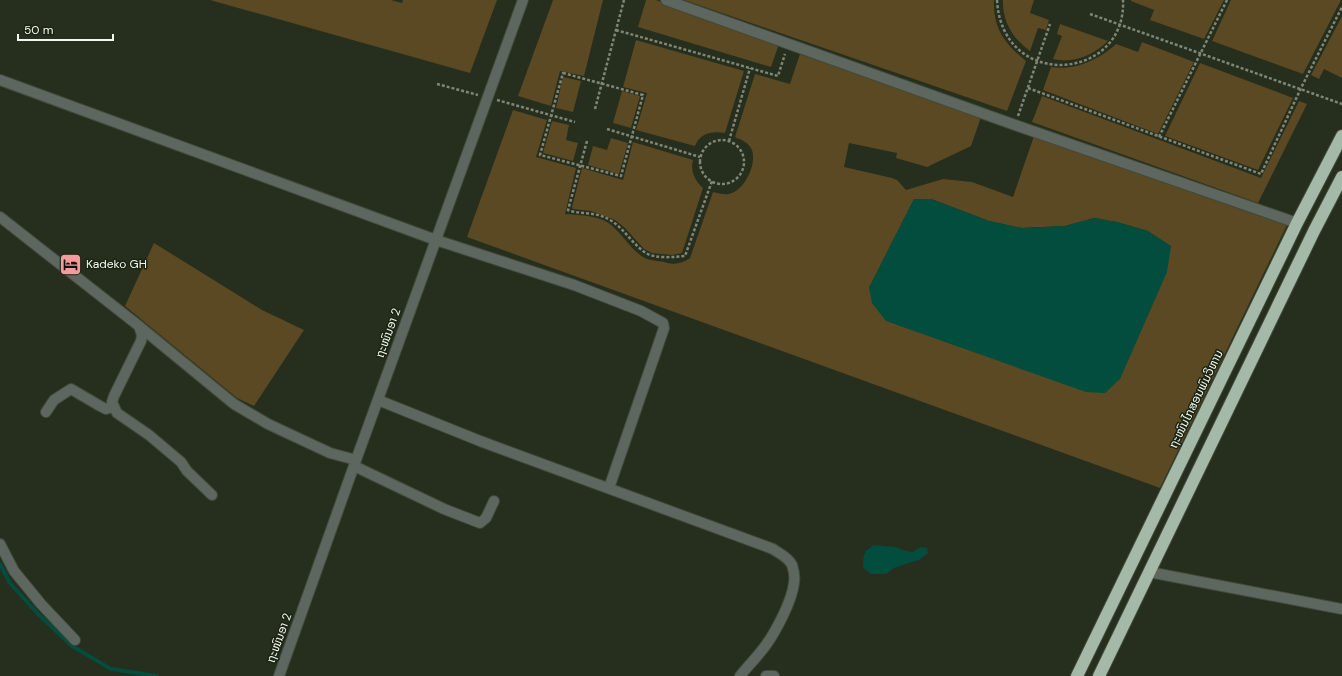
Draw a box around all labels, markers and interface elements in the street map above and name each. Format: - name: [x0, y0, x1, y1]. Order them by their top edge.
- scale bar: [18, 16, 113, 42]
- text: 50 m: [24, 22, 53, 38]
- hotel icon: Kadeko GH: [58, 251, 84, 277]
- place label: Kadeko GH: [86, 256, 147, 272]
- street label: ຖະໜົນອາ 2: [372, 306, 404, 360]
- street label: ຖະໜົນໄກສອນພົມວິຫານ: [1165, 347, 1227, 451]
- street label: ຖະໜົນອາ 2: [263, 611, 295, 665]

